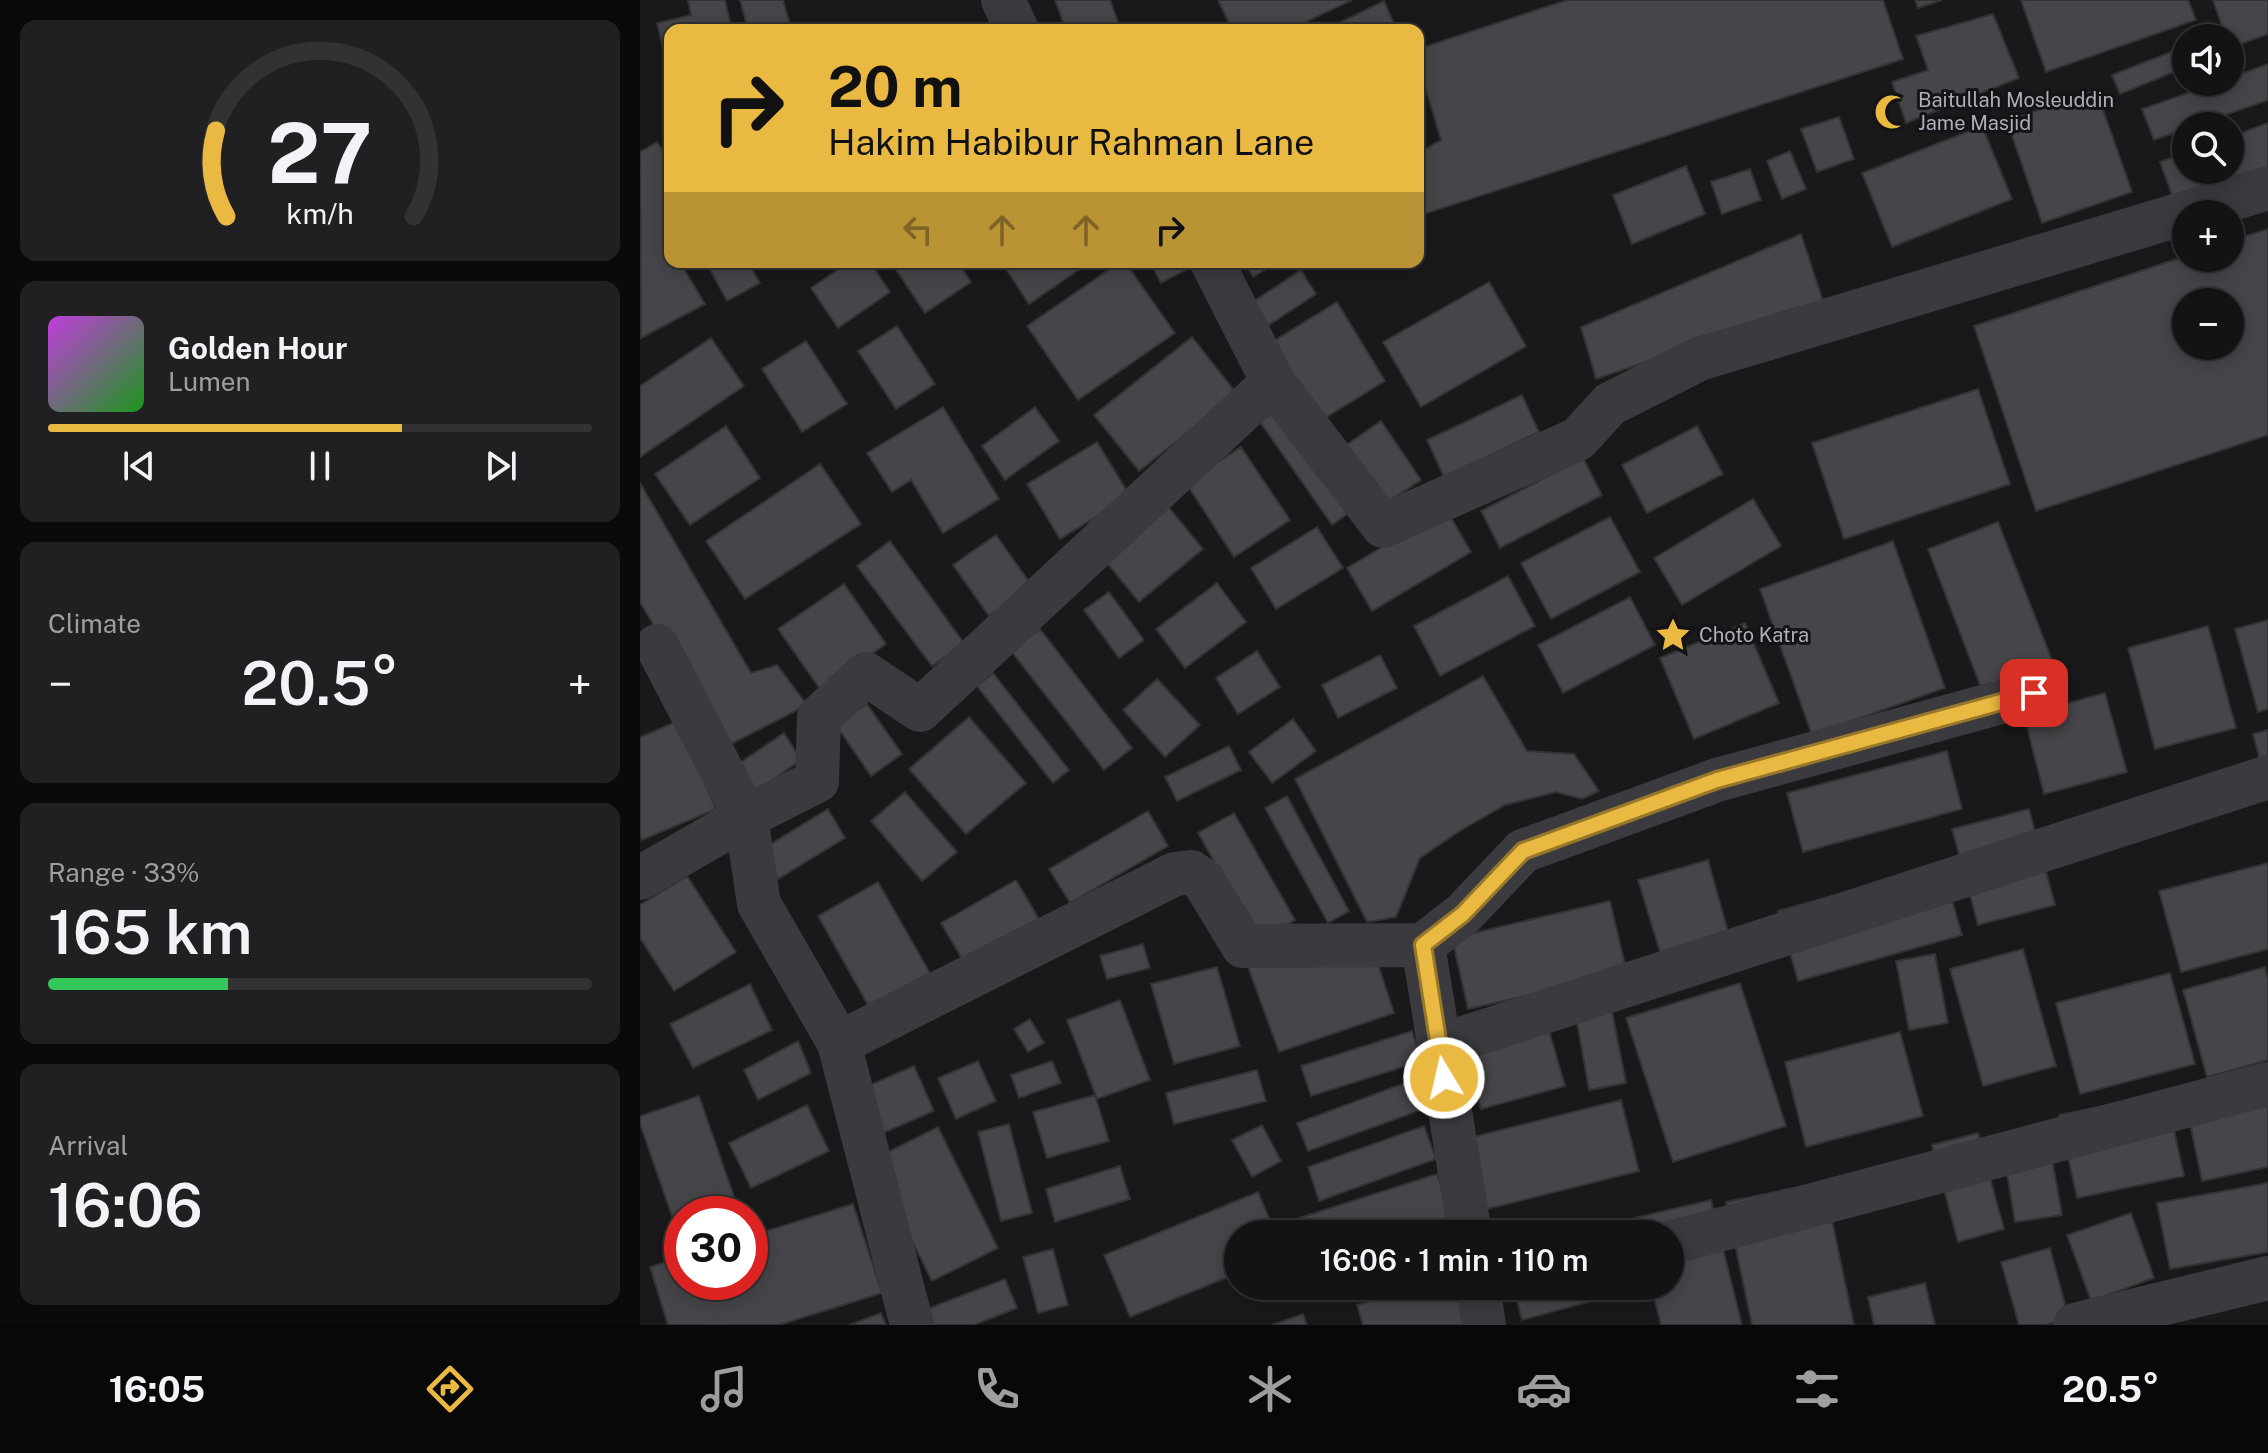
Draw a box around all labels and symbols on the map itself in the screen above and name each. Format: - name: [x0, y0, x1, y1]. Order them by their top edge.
- place label: Baitullah Mosleuddin Jame Masjid: [1918, 88, 2114, 135]
- mosque icon: Baitullah Mosleuddin Jame Masjid: [1873, 93, 1911, 131]
- place icon: Choto Katra: [1654, 616, 1692, 654]
- place label: Choto Katra: [1699, 623, 1809, 647]
- pin: [2000, 659, 2068, 727]
- position arrow: [1402, 1036, 1486, 1120]
- speed limit sign: 30: [664, 1196, 768, 1300]

